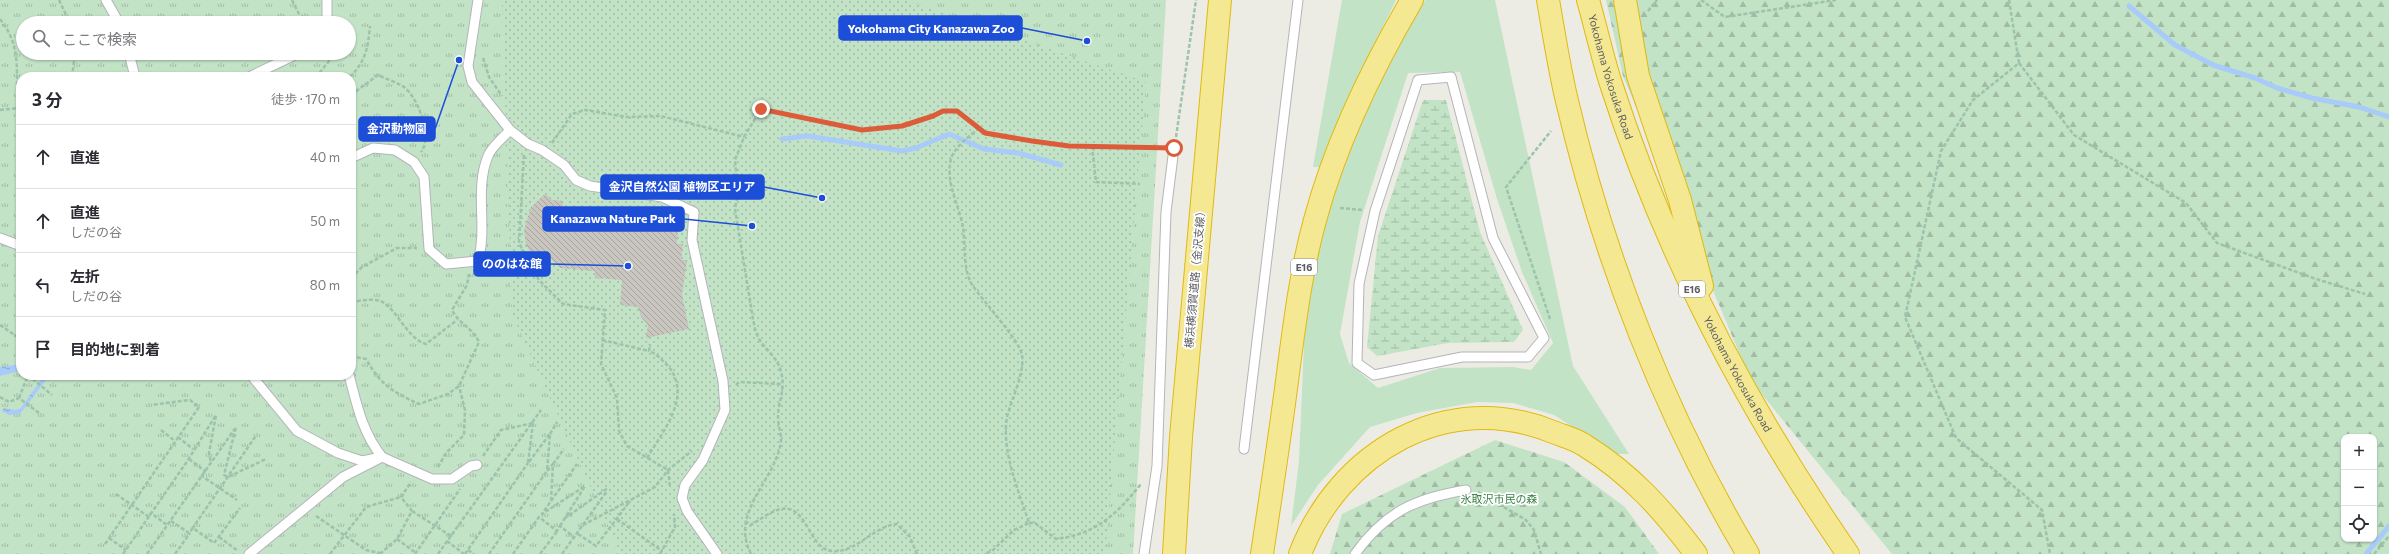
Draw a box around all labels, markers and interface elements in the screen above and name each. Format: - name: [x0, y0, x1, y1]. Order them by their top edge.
- street label: Yokohama Yokosuka Road: [1586, 13, 1636, 141]
- search box: [16, 16, 356, 60]
- callout: Yokohama City Kanazawa Zoo: [839, 16, 1022, 40]
- text: Yokohama City Kanazawa Zoo: [847, 21, 1015, 35]
- icon: search: [30, 27, 52, 49]
- text: ここで検索: [62, 30, 137, 48]
- text: 3 分: [32, 89, 62, 110]
- text: 徒歩 · 170 m: [271, 91, 340, 107]
- route end: [752, 100, 770, 118]
- callout: 金沢動物園: [359, 117, 435, 141]
- text: 金沢動物園: [367, 121, 427, 135]
- route start: [1165, 139, 1183, 157]
- icon: ahead: [32, 146, 54, 168]
- text: 直進: [70, 148, 100, 166]
- text: 40 m: [310, 149, 340, 165]
- callout: 金沢自然公園 植物区エリア: [601, 175, 764, 199]
- text: 金沢自然公園 植物区エリア: [609, 179, 755, 193]
- text: 直進: [70, 203, 100, 221]
- street label: 横浜横須賀道路（金沢支線）: [1182, 205, 1207, 349]
- callout: Kanazawa Nature Park: [543, 207, 684, 231]
- icon: ahead: [32, 210, 54, 232]
- text: Kanazawa Nature Park: [550, 211, 676, 225]
- text: 50 m: [310, 213, 340, 229]
- text: しだの谷: [70, 224, 122, 240]
- callout: ののはな館: [474, 252, 550, 276]
- text: ののはな館: [482, 256, 542, 270]
- road number: E16: [1291, 259, 1317, 275]
- text: 左折: [70, 267, 100, 285]
- icon: left: [32, 274, 54, 296]
- text: 80 m: [310, 277, 340, 293]
- road number: E16: [1679, 281, 1705, 297]
- text: しだの谷: [70, 288, 122, 304]
- street label: Yokohama Yokosuka Road: [1701, 314, 1775, 434]
- icon: arrive: [32, 338, 54, 360]
- text: 目的地に到着: [70, 340, 160, 358]
- map controls: [2341, 434, 2377, 542]
- button: +: [2341, 434, 2377, 470]
- button: −: [2341, 470, 2377, 506]
- park label: 氷取沢市民の森: [1461, 492, 1538, 505]
- button: locate: [2341, 506, 2377, 542]

